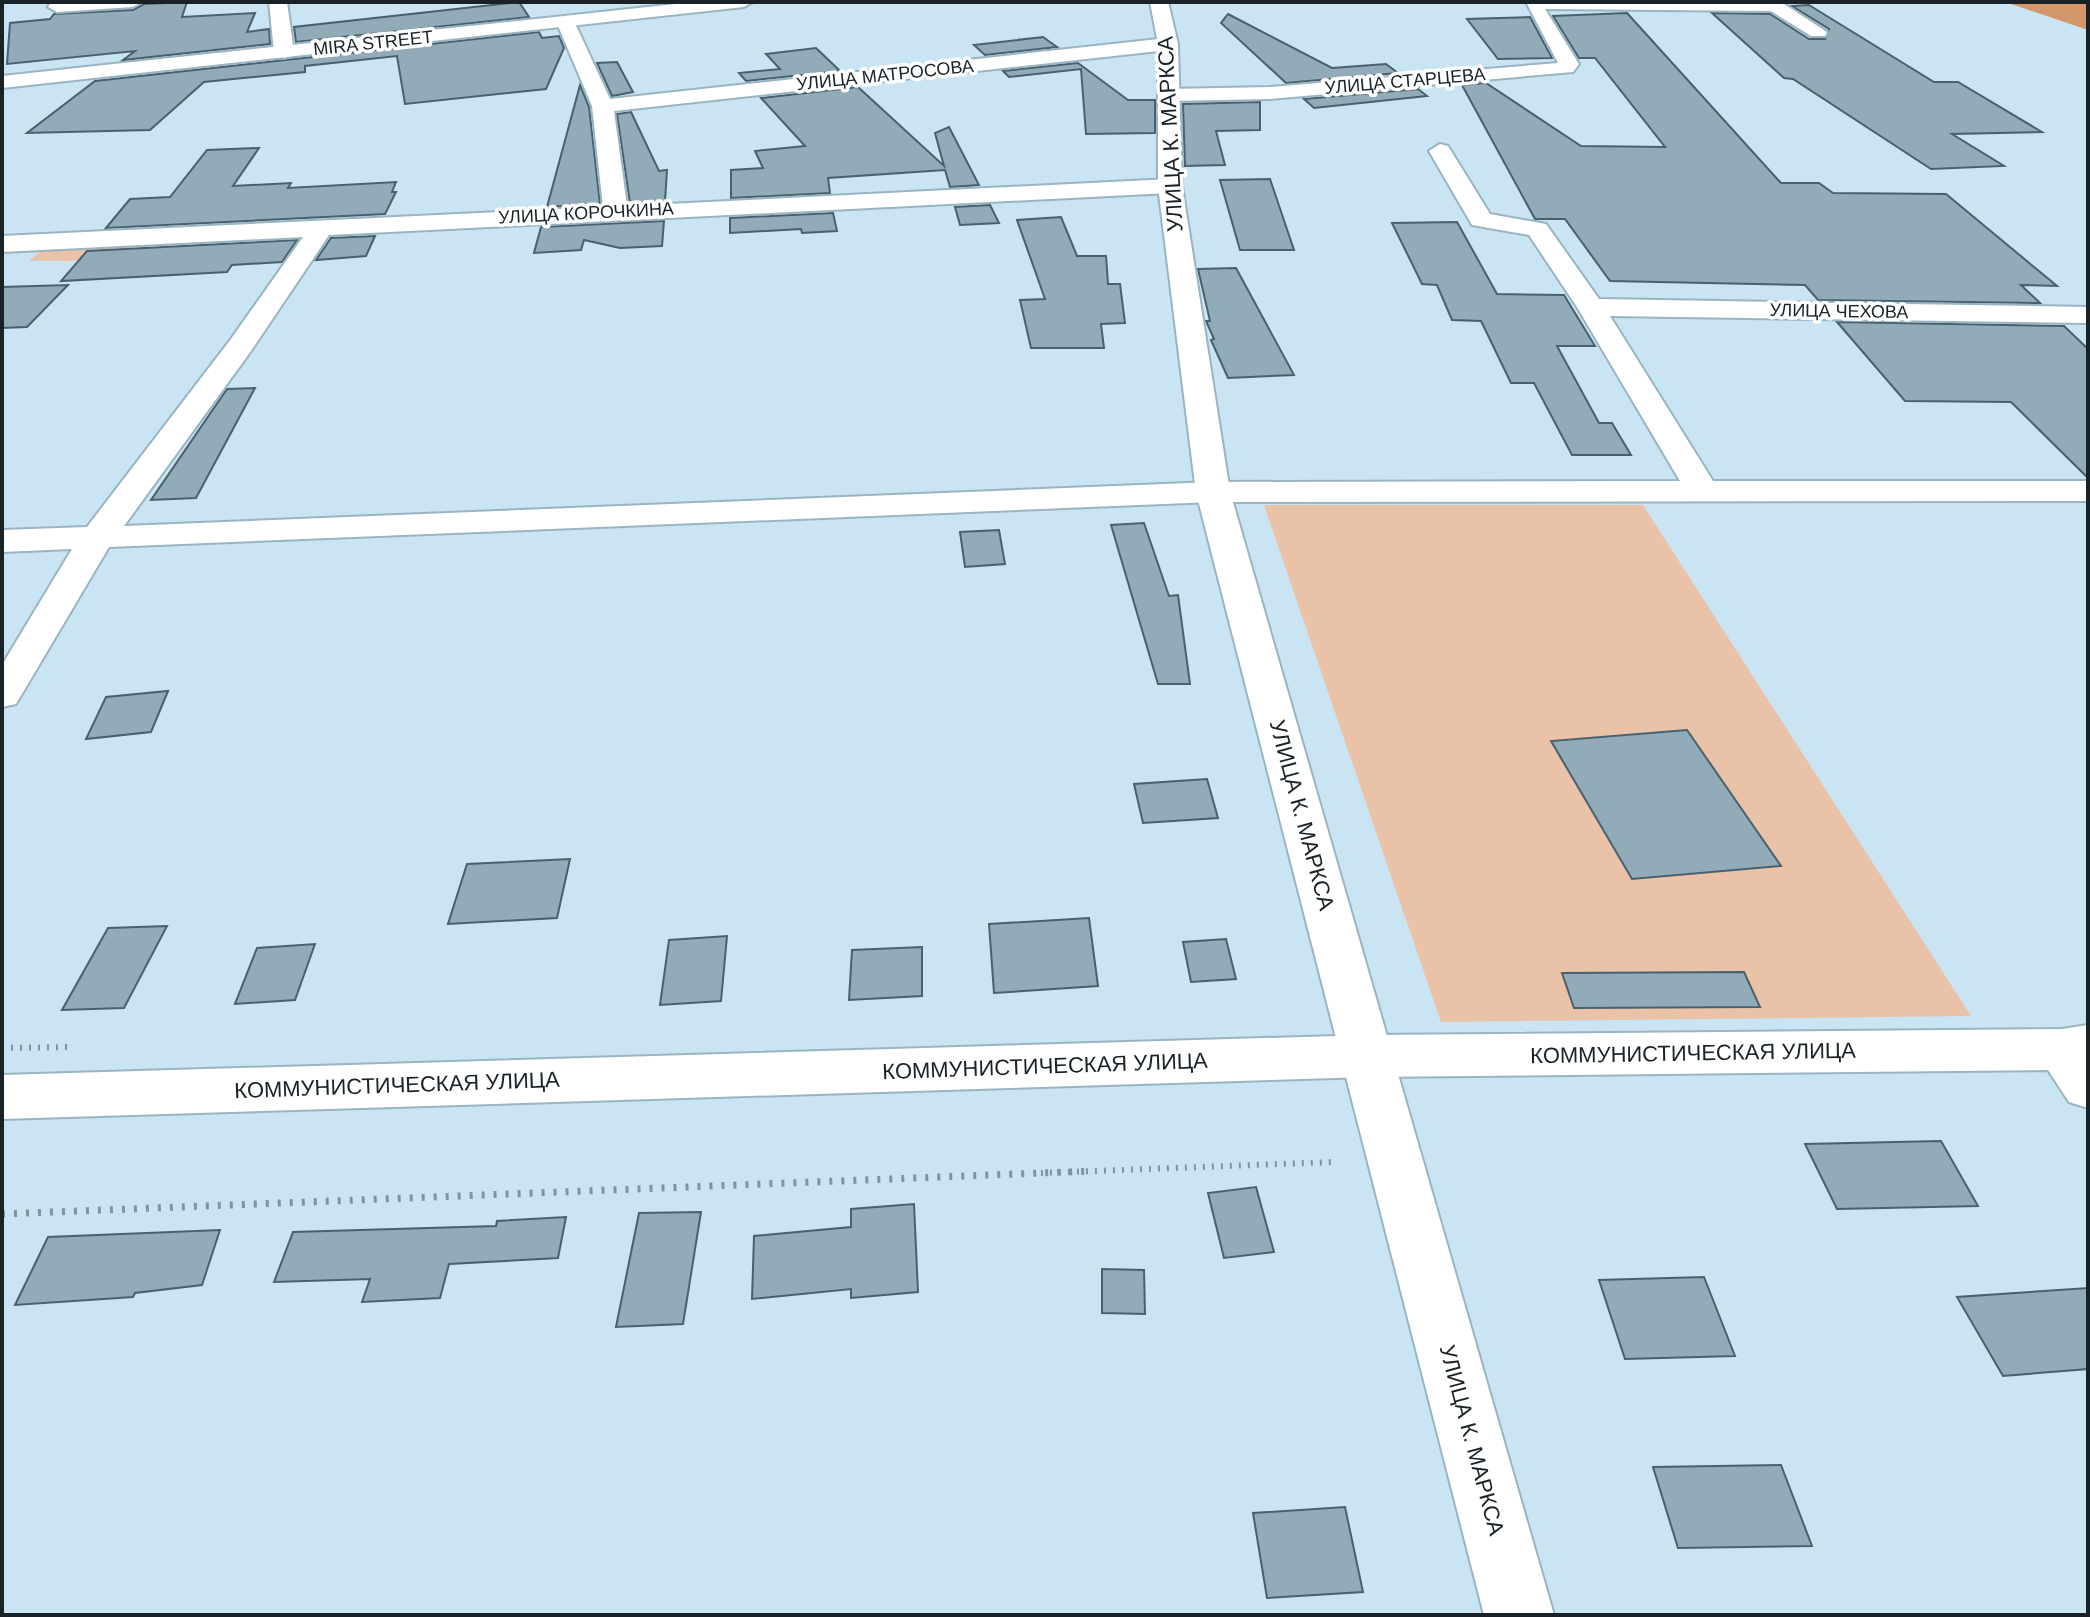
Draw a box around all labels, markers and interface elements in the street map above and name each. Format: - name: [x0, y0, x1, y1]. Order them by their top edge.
- street label: MIRA STREET: [312, 27, 434, 59]
- street label: УЛИЦА К. МАРКСА: [1152, 35, 1188, 232]
- street label: УЛИЦА МАТРОСОВА: [795, 56, 975, 94]
- street label: УЛИЦА СТАРЦЕВА: [1324, 64, 1486, 98]
- street label: УЛИЦА КОРОЧКИНА: [498, 198, 674, 228]
- street label: УЛИЦА ЧЕХОВА: [1769, 300, 1909, 322]
- street label: УЛИЦА К. МАРКСА: [1265, 717, 1340, 913]
- street label: КОММУНИСТИЧЕСКАЯ УЛИЦА: [1530, 1038, 1856, 1068]
- street label: КОММУНИСТИЧЕСКАЯ УЛИЦА: [882, 1048, 1208, 1084]
- street label: КОММУНИСТИЧЕСКАЯ УЛИЦА: [234, 1067, 560, 1103]
- street label: УЛИЦА К. МАРКСА: [1435, 1342, 1510, 1538]

